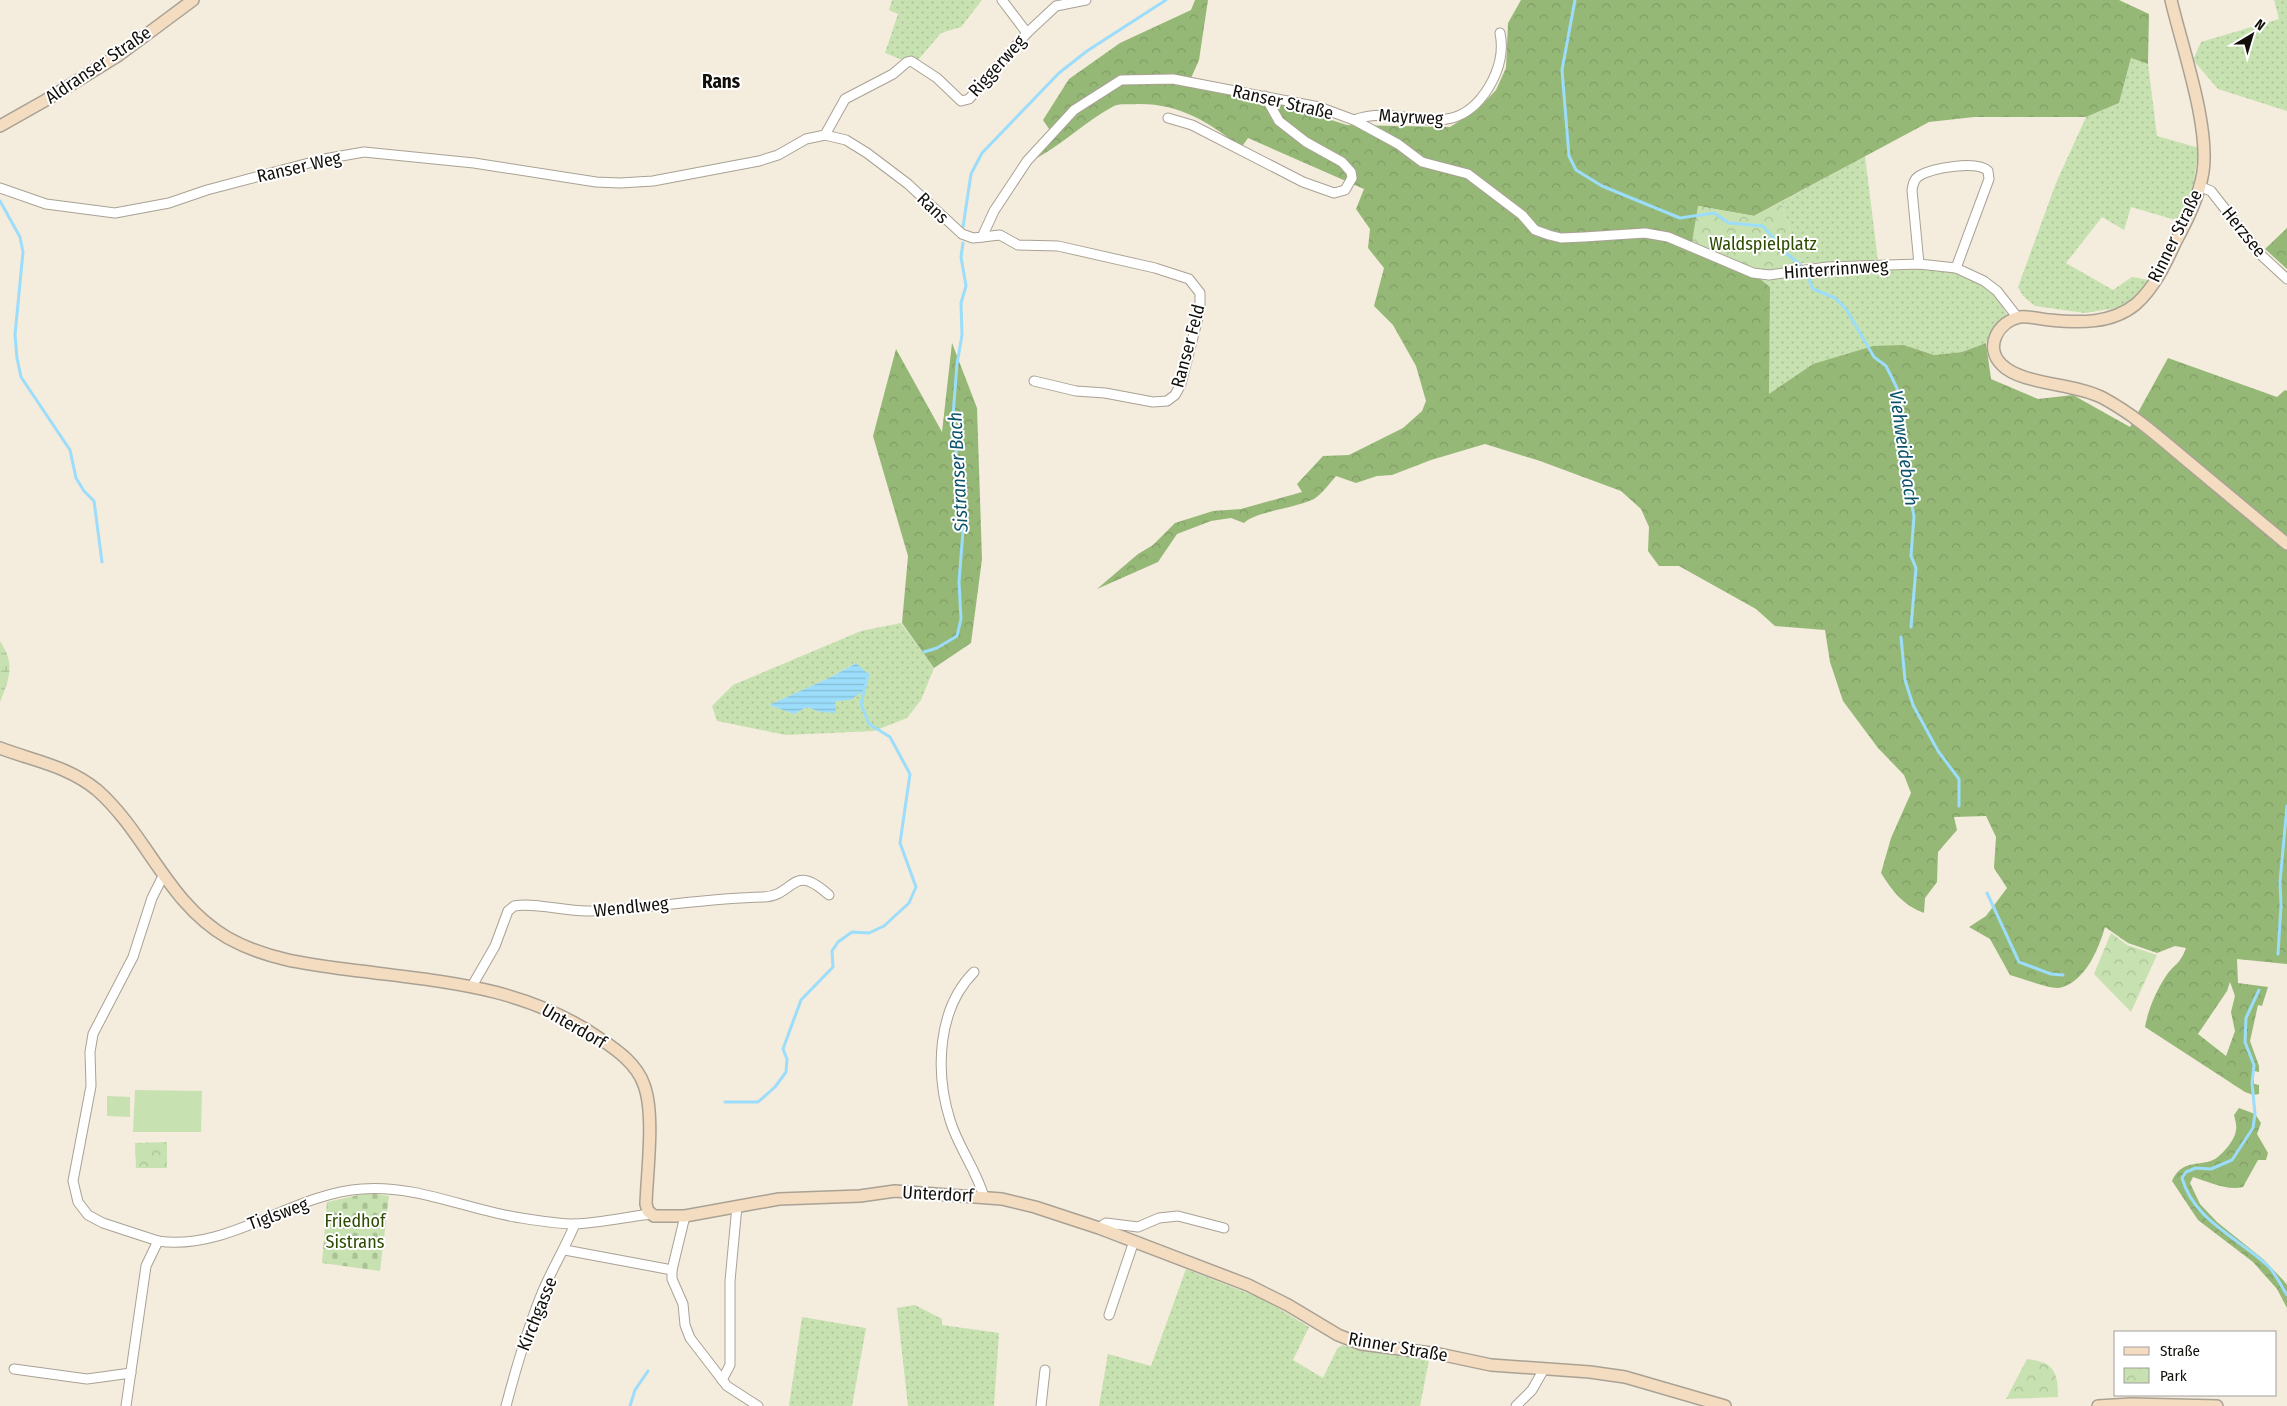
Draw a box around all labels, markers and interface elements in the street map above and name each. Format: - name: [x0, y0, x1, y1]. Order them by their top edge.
- north arrow: [2227, 10, 2277, 60]
- text: N: [2251, 16, 2268, 34]
- street label: Aldranser Straße: [41, 21, 155, 108]
- street label: Riggerweg: [964, 30, 1031, 101]
- district label: Rans: [702, 70, 741, 93]
- street label: Ranser Straße: [1230, 80, 1336, 124]
- street label: Mayrweg: [1378, 104, 1444, 130]
- street label: Ranser Weg: [255, 147, 344, 187]
- street label: Rinner Straße: [2143, 186, 2207, 286]
- street label: Rans: [913, 188, 954, 229]
- street label: Herzsee: [2217, 202, 2271, 262]
- park label: Waldspielplatz: [1709, 233, 1817, 255]
- street label: Hinterrinnweg: [1783, 254, 1890, 284]
- street label: Ranser Feld: [1166, 302, 1210, 390]
- water label: Viehweidebach: [1885, 389, 1923, 507]
- water label: Sistranser Bach: [943, 411, 973, 534]
- street label: Wendlweg: [592, 892, 670, 922]
- street label: Unterdorf: [538, 999, 612, 1054]
- street label: Unterdorf: [902, 1181, 976, 1207]
- street label: Tiglsweg: [245, 1193, 312, 1235]
- park label: Friedhof Sistrans: [324, 1210, 387, 1253]
- street label: Kirchgasse: [512, 1274, 562, 1354]
- street label: Rinner Straße: [1347, 1327, 1450, 1367]
- legend: [2114, 1331, 2277, 1396]
- text: Straße: [2160, 1342, 2200, 1360]
- text: Park: [2160, 1367, 2187, 1385]

